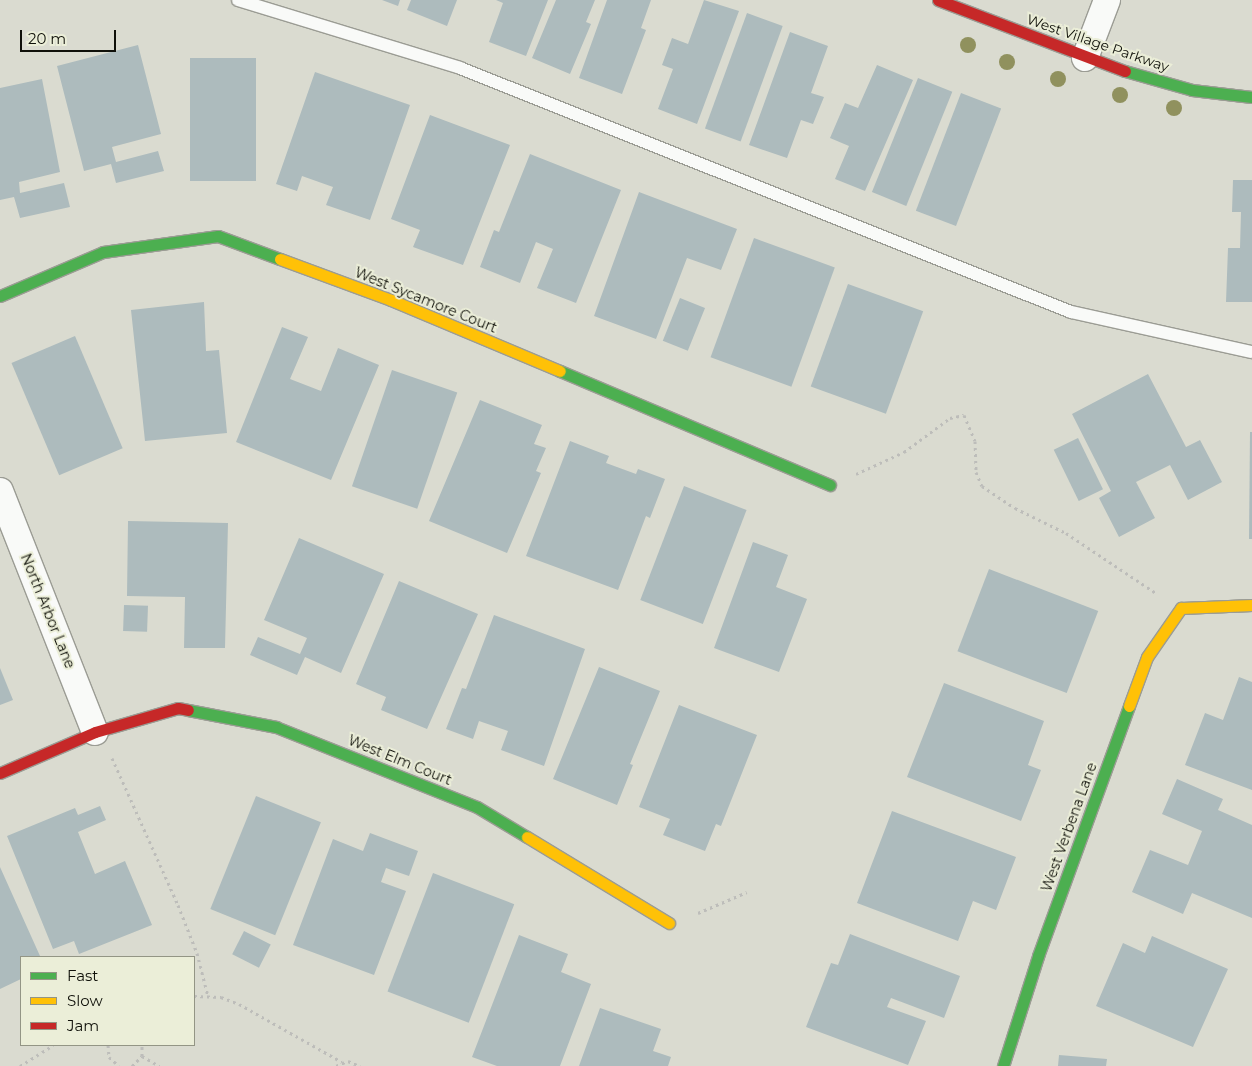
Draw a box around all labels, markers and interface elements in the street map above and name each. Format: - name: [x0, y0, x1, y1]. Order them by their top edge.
- street label: West Village Parkway: [1025, 11, 1171, 75]
- scale bar: [22, 20, 119, 52]
- text: 20 m: [28, 29, 66, 48]
- street label: West Sycamore Court: [352, 264, 500, 336]
- street label: North Arbor Lane: [17, 551, 79, 671]
- street label: West Elm Court: [346, 732, 454, 788]
- street label: West Verbena Lane: [1038, 760, 1100, 894]
- legend: [20, 956, 195, 1046]
- text: Fast: [67, 966, 98, 985]
- text: Slow: [67, 991, 103, 1010]
- text: Jam: [67, 1016, 99, 1035]

